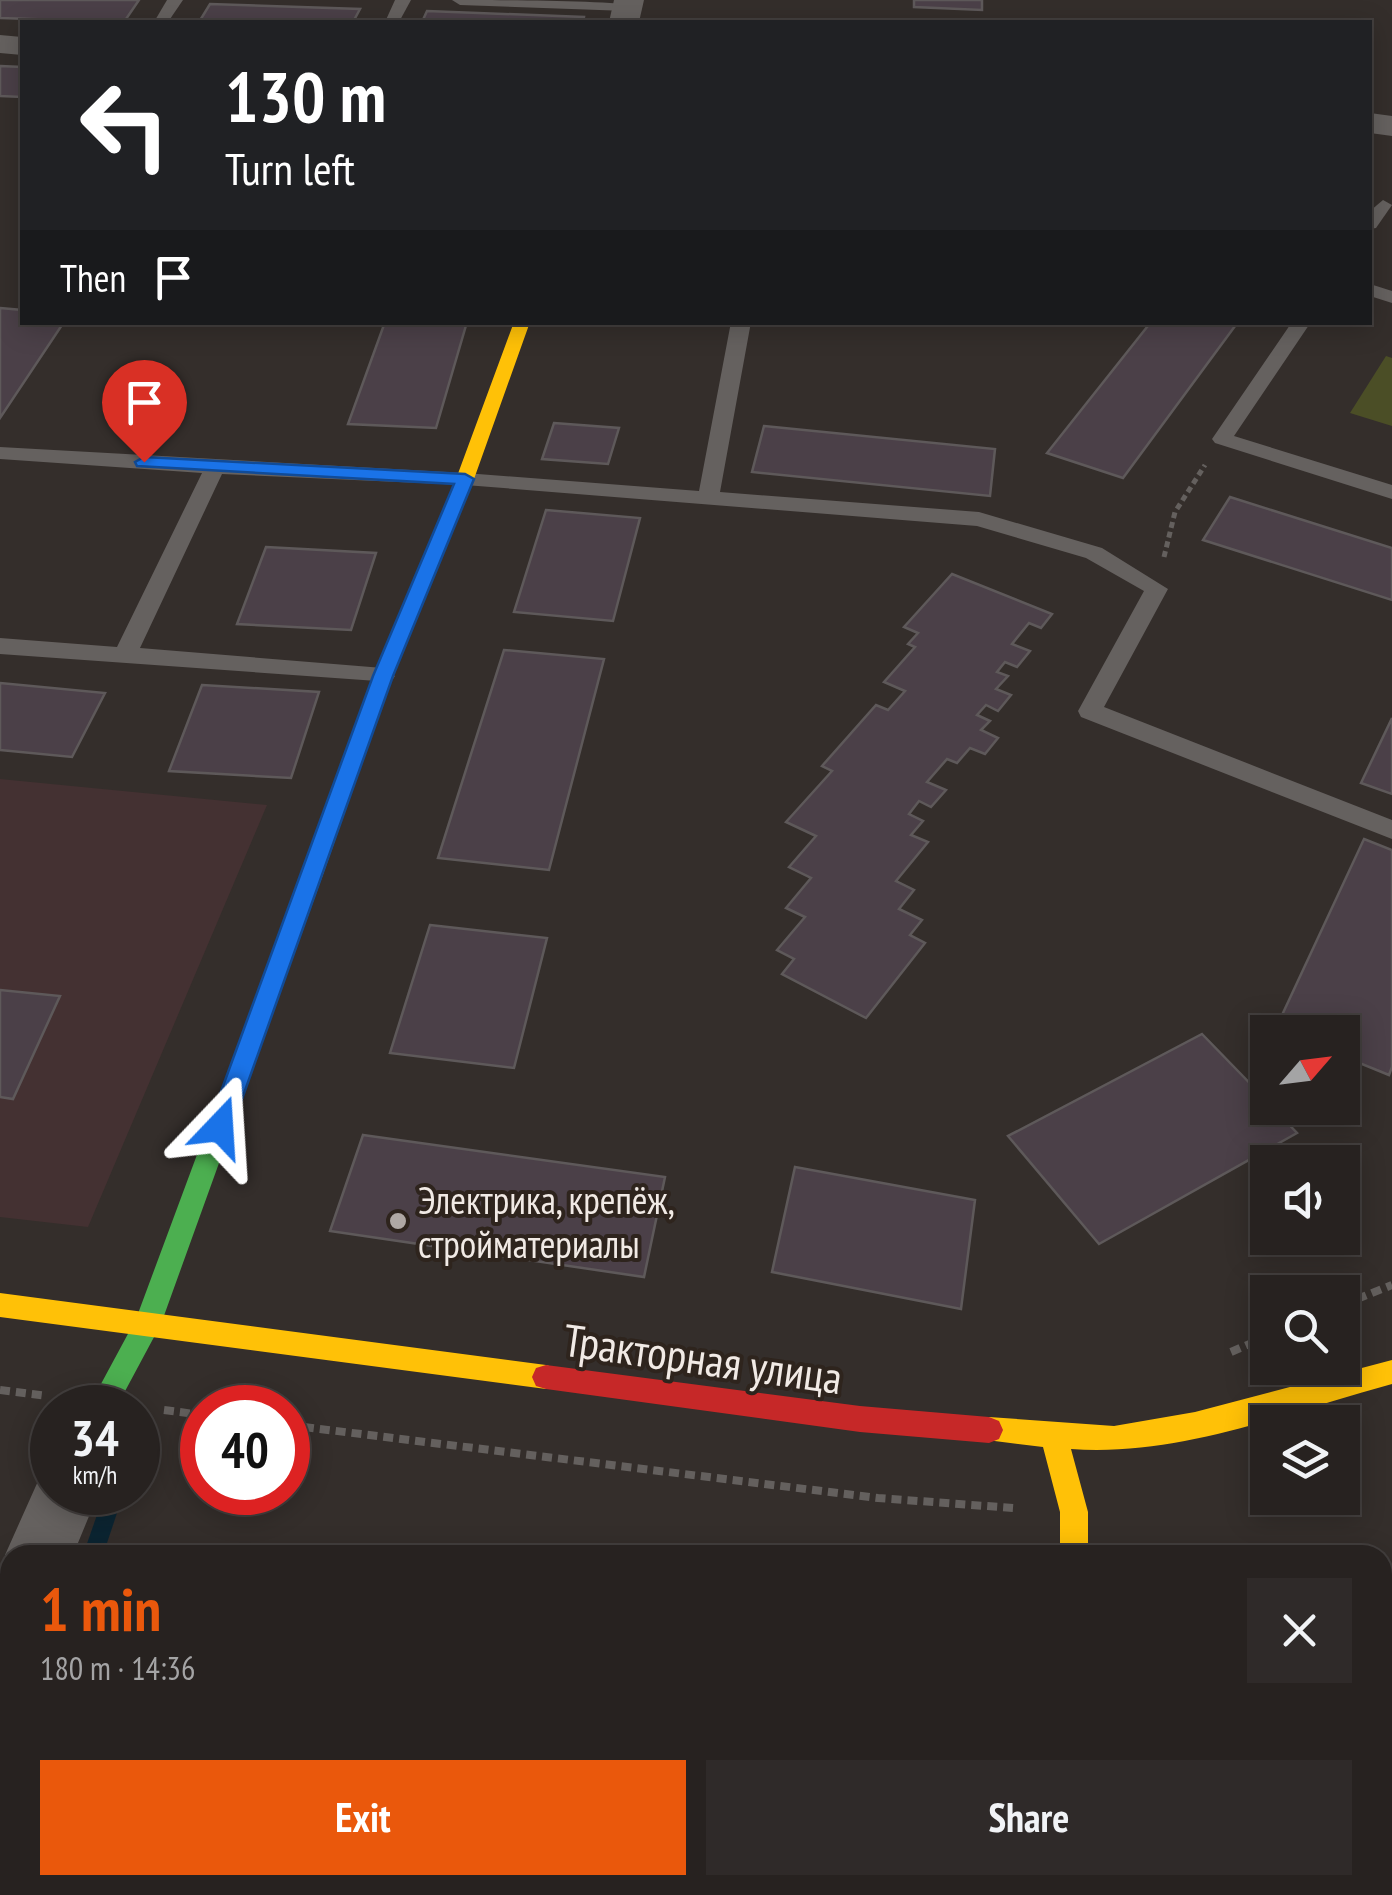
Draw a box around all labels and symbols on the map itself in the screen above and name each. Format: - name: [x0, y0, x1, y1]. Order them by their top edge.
- pin: [102, 360, 187, 463]
- north arrow: [1250, 1015, 1360, 1125]
- position arrow: [168, 1075, 272, 1179]
- place label: Электрика, крепёж, стройматериалы: [418, 1175, 675, 1268]
- marker: Электрика, крепёж, стройматериалы: [387, 1210, 409, 1232]
- street label: Тракторная улица: [560, 1310, 846, 1406]
- speed limit sign: 40: [180, 1385, 310, 1515]

